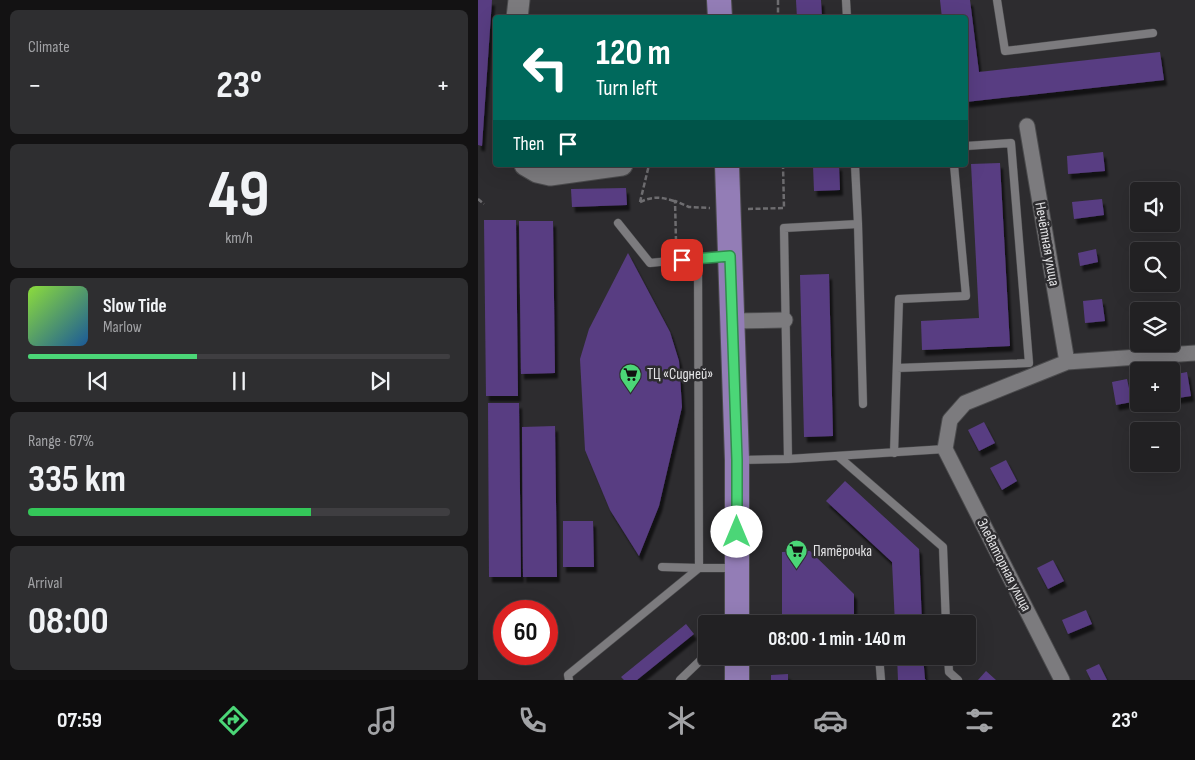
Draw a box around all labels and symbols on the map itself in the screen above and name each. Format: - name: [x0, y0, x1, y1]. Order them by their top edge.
- street label: Нечётная улица: [1030, 201, 1064, 288]
- pin: [661, 239, 703, 281]
- supermarket icon: ТЦ «Сидней»: [619, 362, 643, 393]
- place label: ТЦ «Сидней»: [647, 365, 713, 384]
- position arrow: [710, 505, 762, 557]
- street label: Элеваторная улица: [972, 515, 1036, 615]
- supermarket icon: Пятёрочка: [785, 539, 809, 570]
- place label: Пятёрочка: [813, 542, 872, 561]
- speed limit sign: 60: [493, 600, 558, 665]

